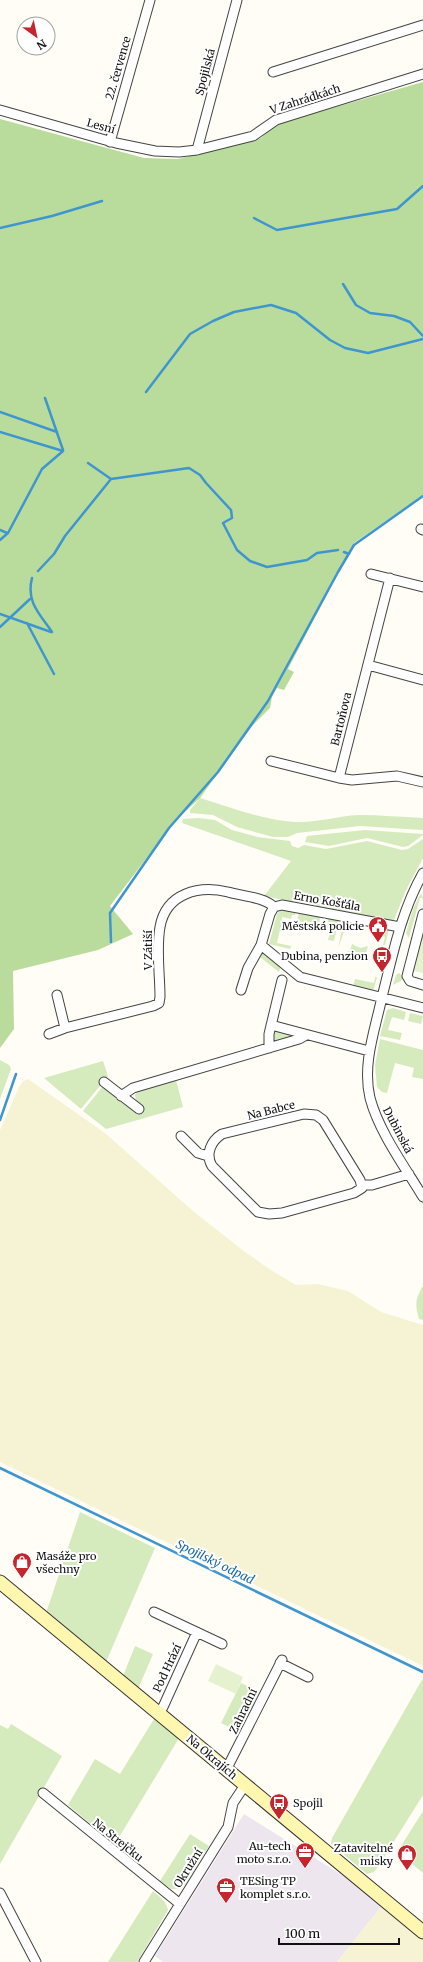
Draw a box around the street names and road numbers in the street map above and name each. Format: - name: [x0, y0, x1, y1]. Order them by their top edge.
- street label: 22. července: [102, 35, 134, 101]
- street label: Spojilská: [192, 47, 218, 97]
- street label: V Zahrádkách: [267, 81, 343, 117]
- street label: Lesní: [85, 115, 117, 137]
- street label: Bartoňova: [328, 691, 354, 747]
- street label: Erno Košťála: [293, 888, 361, 914]
- street label: V Zátiší: [141, 930, 155, 971]
- street label: Na Babce: [246, 1097, 296, 1123]
- street label: Dubinská: [380, 1104, 416, 1156]
- street label: Pod Hrází: [150, 1641, 184, 1694]
- street label: Zahradní: [226, 1686, 260, 1736]
- street label: Na Okrajích: [184, 1732, 241, 1783]
- street label: Na Strejčku: [90, 1815, 146, 1865]
- street label: Okružní: [171, 1845, 206, 1890]

